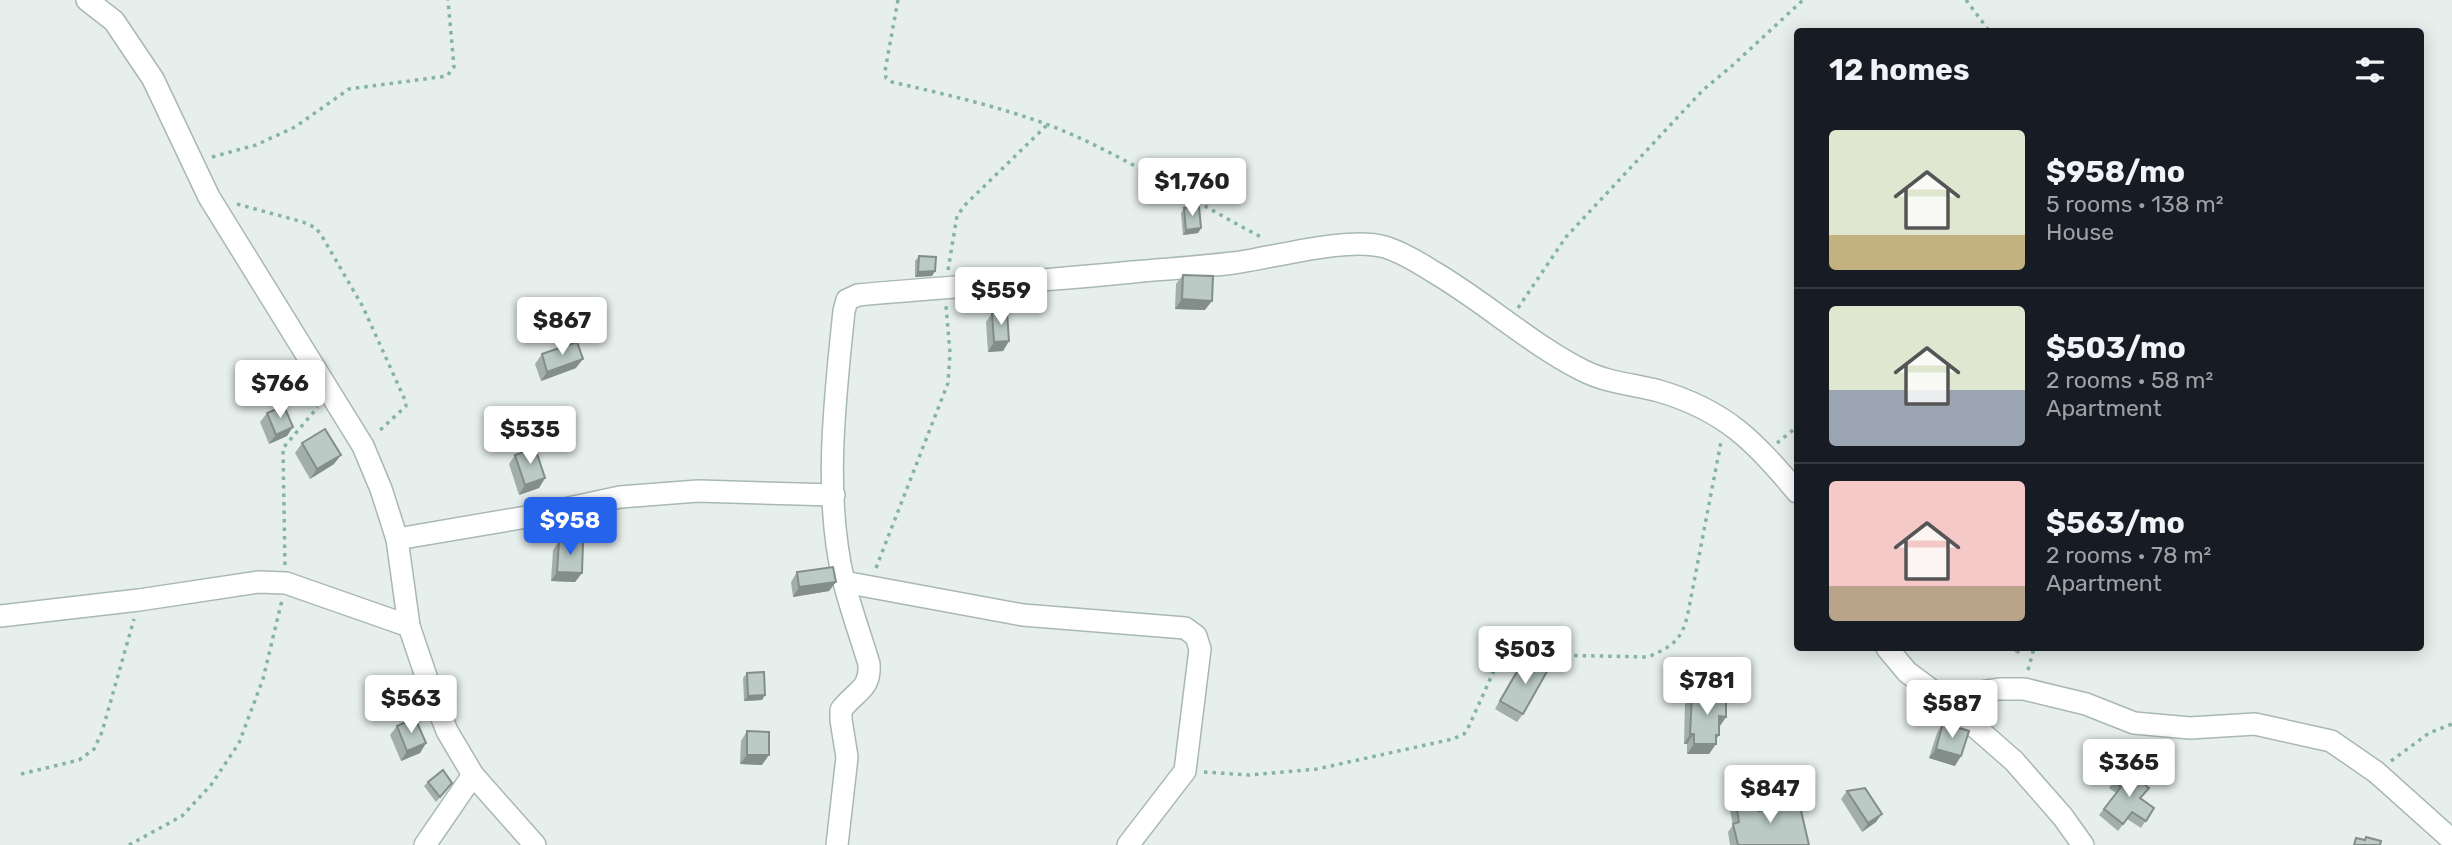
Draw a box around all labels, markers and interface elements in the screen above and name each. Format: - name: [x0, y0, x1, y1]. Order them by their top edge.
- icon: filters: [2351, 51, 2389, 89]
- text: 12 homes: [1829, 52, 1970, 88]
- text: $958/mo: [2046, 154, 2185, 190]
- pin: $1,760: [1135, 158, 1249, 218]
- icon: home: [1885, 158, 1969, 242]
- text: $1,760: [1154, 167, 1230, 195]
- text: 5 rooms · 138 m²: [2046, 190, 2223, 218]
- text: House: [2046, 218, 2114, 246]
- pin: $559: [960, 268, 1042, 327]
- text: $559: [971, 276, 1031, 304]
- pin: $867: [521, 298, 603, 357]
- text: $867: [533, 306, 591, 334]
- text: $503/mo: [2046, 330, 2186, 366]
- icon: home: [1885, 334, 1969, 418]
- pin: $766: [239, 360, 321, 420]
- text: 2 rooms · 58 m²: [2046, 366, 2213, 394]
- text: $766: [251, 369, 309, 397]
- text: Apartment: [2046, 394, 2162, 422]
- pin: $535: [489, 406, 571, 466]
- text: $535: [500, 415, 560, 443]
- pin: $958: [529, 498, 611, 557]
- text: $563/mo: [2046, 505, 2185, 541]
- text: $958: [540, 506, 600, 534]
- icon: home: [1885, 509, 1969, 593]
- text: 2 rooms · 78 m²: [2046, 541, 2211, 569]
- text: Apartment: [2046, 569, 2162, 597]
- pin: $503: [1484, 626, 1566, 686]
- text: $503: [1494, 635, 1556, 663]
- pin: $781: [1666, 658, 1748, 717]
- text: $781: [1679, 666, 1735, 694]
- pin: $563: [370, 676, 452, 735]
- pin: $587: [1911, 680, 1993, 740]
- text: $563: [381, 684, 441, 712]
- text: $587: [1923, 689, 1981, 717]
- pin: $365: [2088, 740, 2170, 799]
- text: $365: [2099, 748, 2159, 776]
- pin: $847: [1729, 766, 1811, 825]
- text: $847: [1740, 774, 1800, 802]

